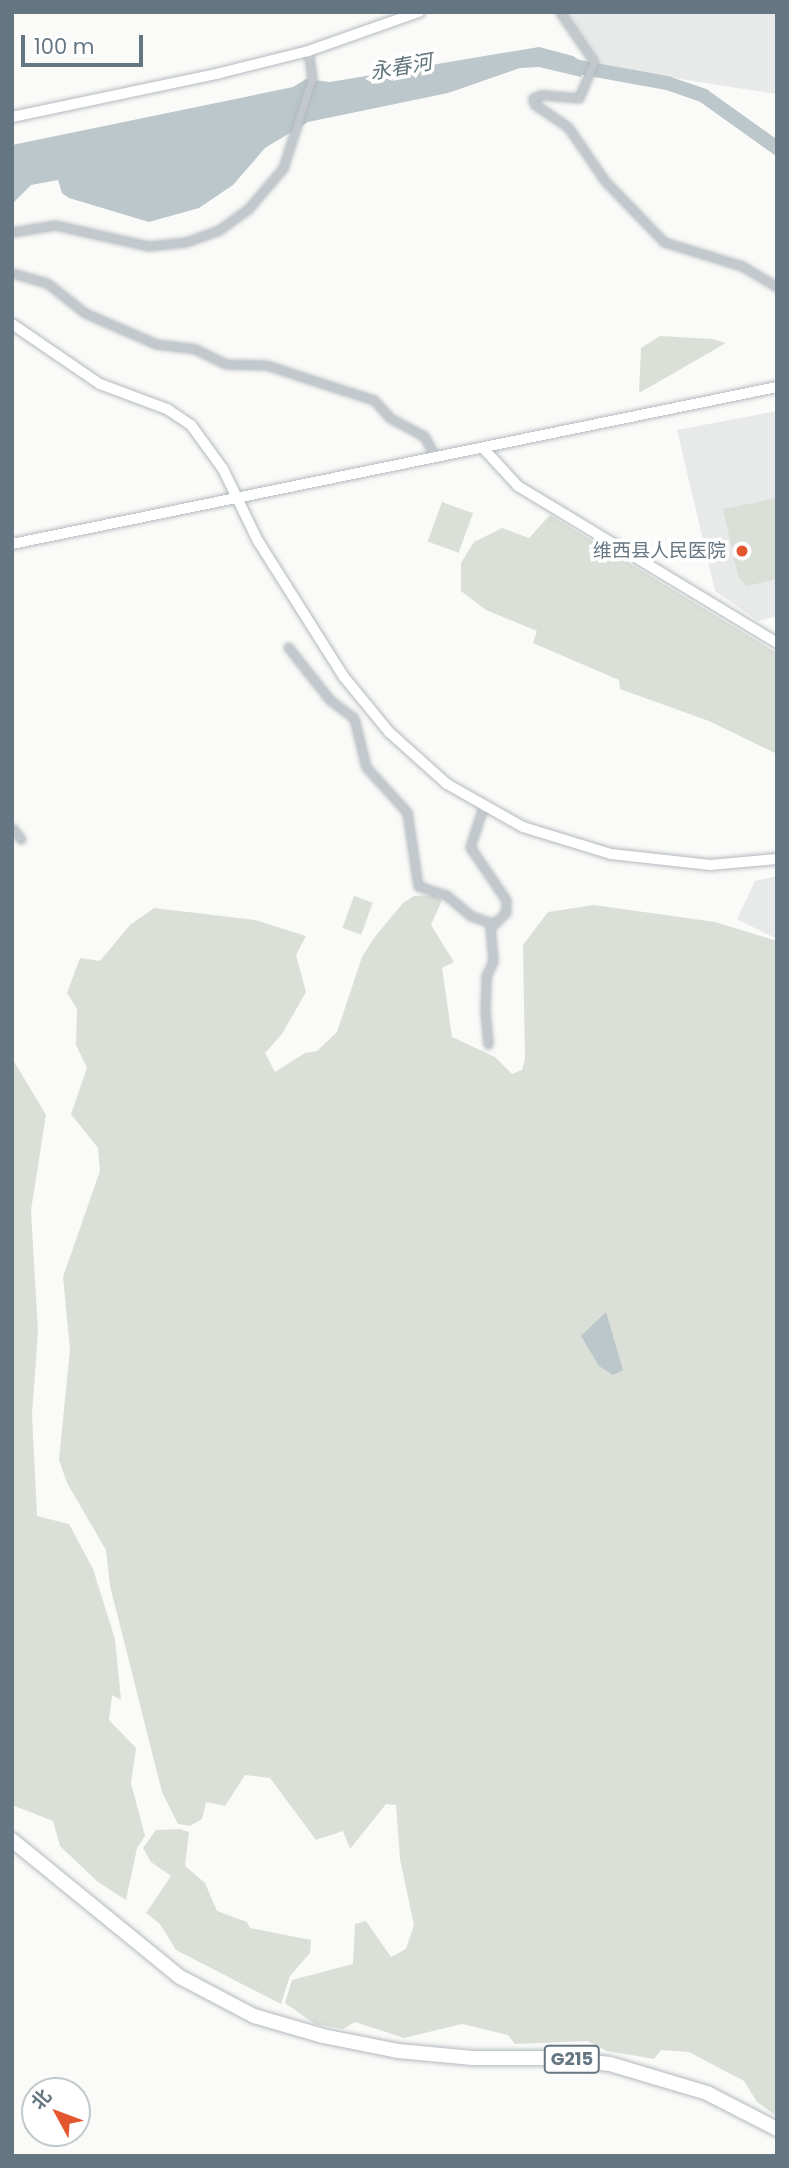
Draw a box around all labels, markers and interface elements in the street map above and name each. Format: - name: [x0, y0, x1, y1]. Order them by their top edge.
- scale bar: [24, 21, 147, 65]
- text: 100 m: [34, 32, 94, 61]
- water label: 永春河: [368, 49, 434, 85]
- place label: 维西县人民医院: [593, 540, 726, 562]
- marker: 维西县人民医院: [732, 541, 752, 561]
- road number: G215: [542, 2045, 602, 2074]
- north arrow: [21, 2077, 91, 2147]
- text: 北: [25, 2083, 58, 2115]

